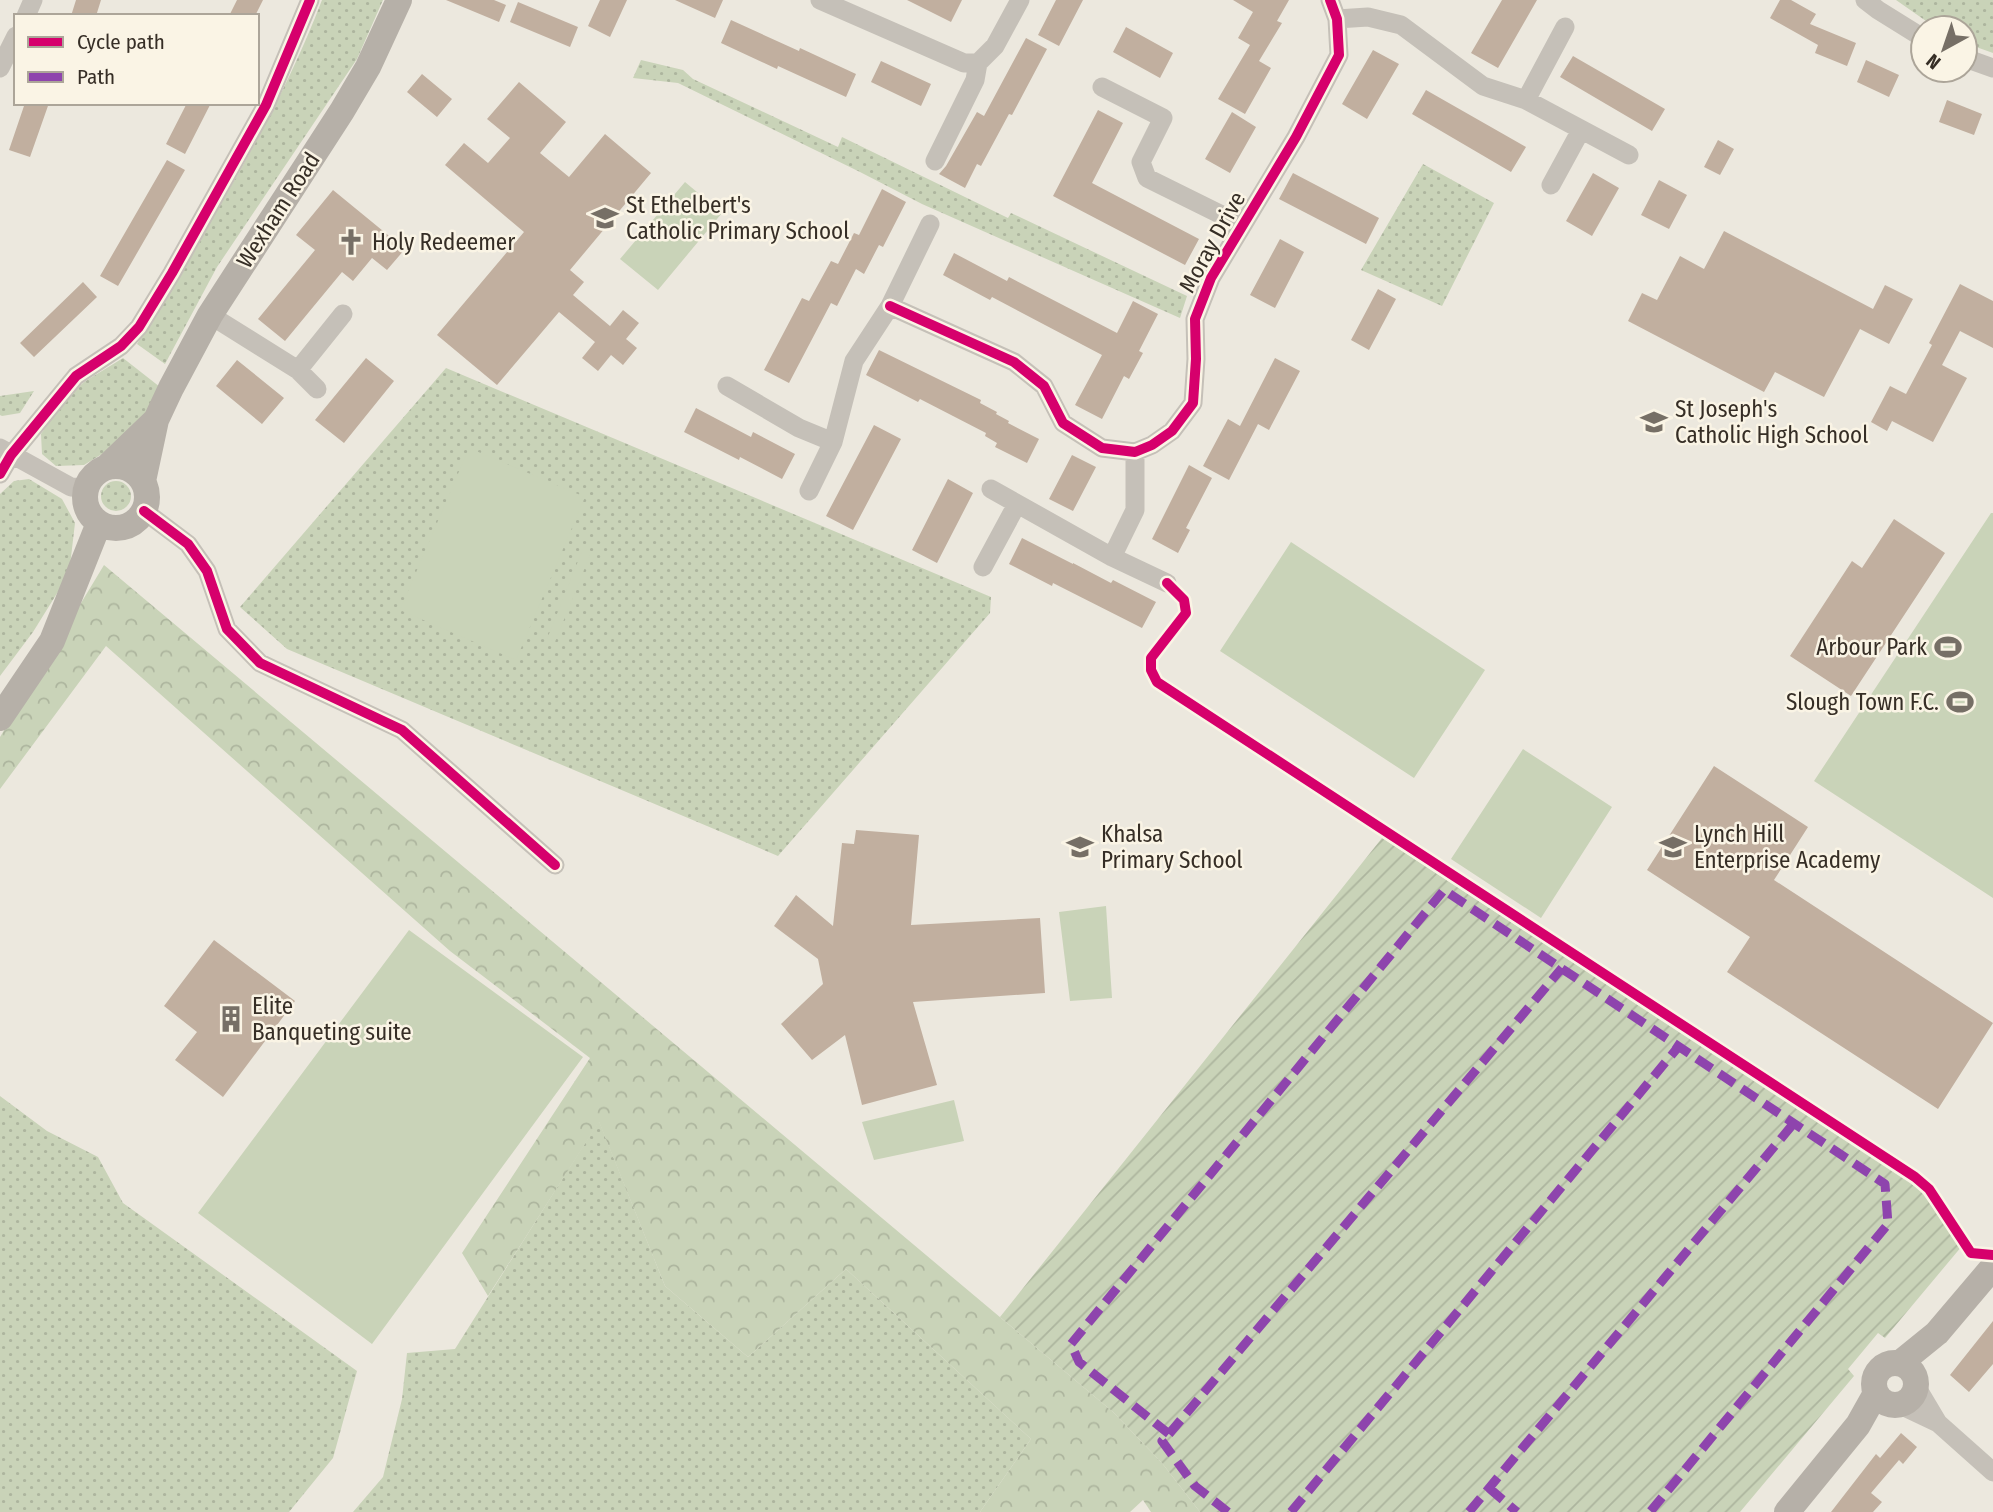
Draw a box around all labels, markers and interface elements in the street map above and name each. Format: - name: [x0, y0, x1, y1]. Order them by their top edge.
- legend: [14, 14, 259, 105]
- north arrow: [1909, 14, 1979, 84]
- text: Cycle path: [77, 29, 165, 55]
- text: N: [1922, 49, 1945, 74]
- text: Path: [77, 64, 115, 90]
- street label: Wexham Road: [230, 147, 326, 273]
- street label: Moray Drive: [1173, 187, 1251, 297]
- place label: St Ethelbert's Catholic Primary School: [626, 191, 849, 245]
- school or university icon: St Ethelbert's Catholic Primary School: [590, 203, 620, 233]
- church icon: Holy Redeemer: [336, 227, 366, 257]
- place label: Holy Redeemer: [372, 228, 515, 256]
- place label: St Joseph's Catholic High School: [1675, 395, 1868, 449]
- school or university icon: St Joseph's Catholic High School: [1639, 407, 1669, 437]
- sports icon: Arbour Park: [1933, 632, 1963, 662]
- place label: Arbour Park: [1816, 633, 1927, 661]
- sports icon: Slough Town F.C.: [1945, 687, 1975, 717]
- place label: Slough Town F.C.: [1786, 688, 1939, 716]
- place label: Khalsa Primary School: [1101, 820, 1243, 874]
- place label: Lynch Hill Enterprise Academy: [1694, 820, 1881, 874]
- school or university icon: Khalsa Primary School: [1065, 832, 1095, 862]
- school or university icon: Lynch Hill Enterprise Academy: [1658, 832, 1688, 862]
- place label: Elite Banqueting suite: [252, 992, 412, 1046]
- building icon: Elite Banqueting suite: [216, 1004, 246, 1034]

